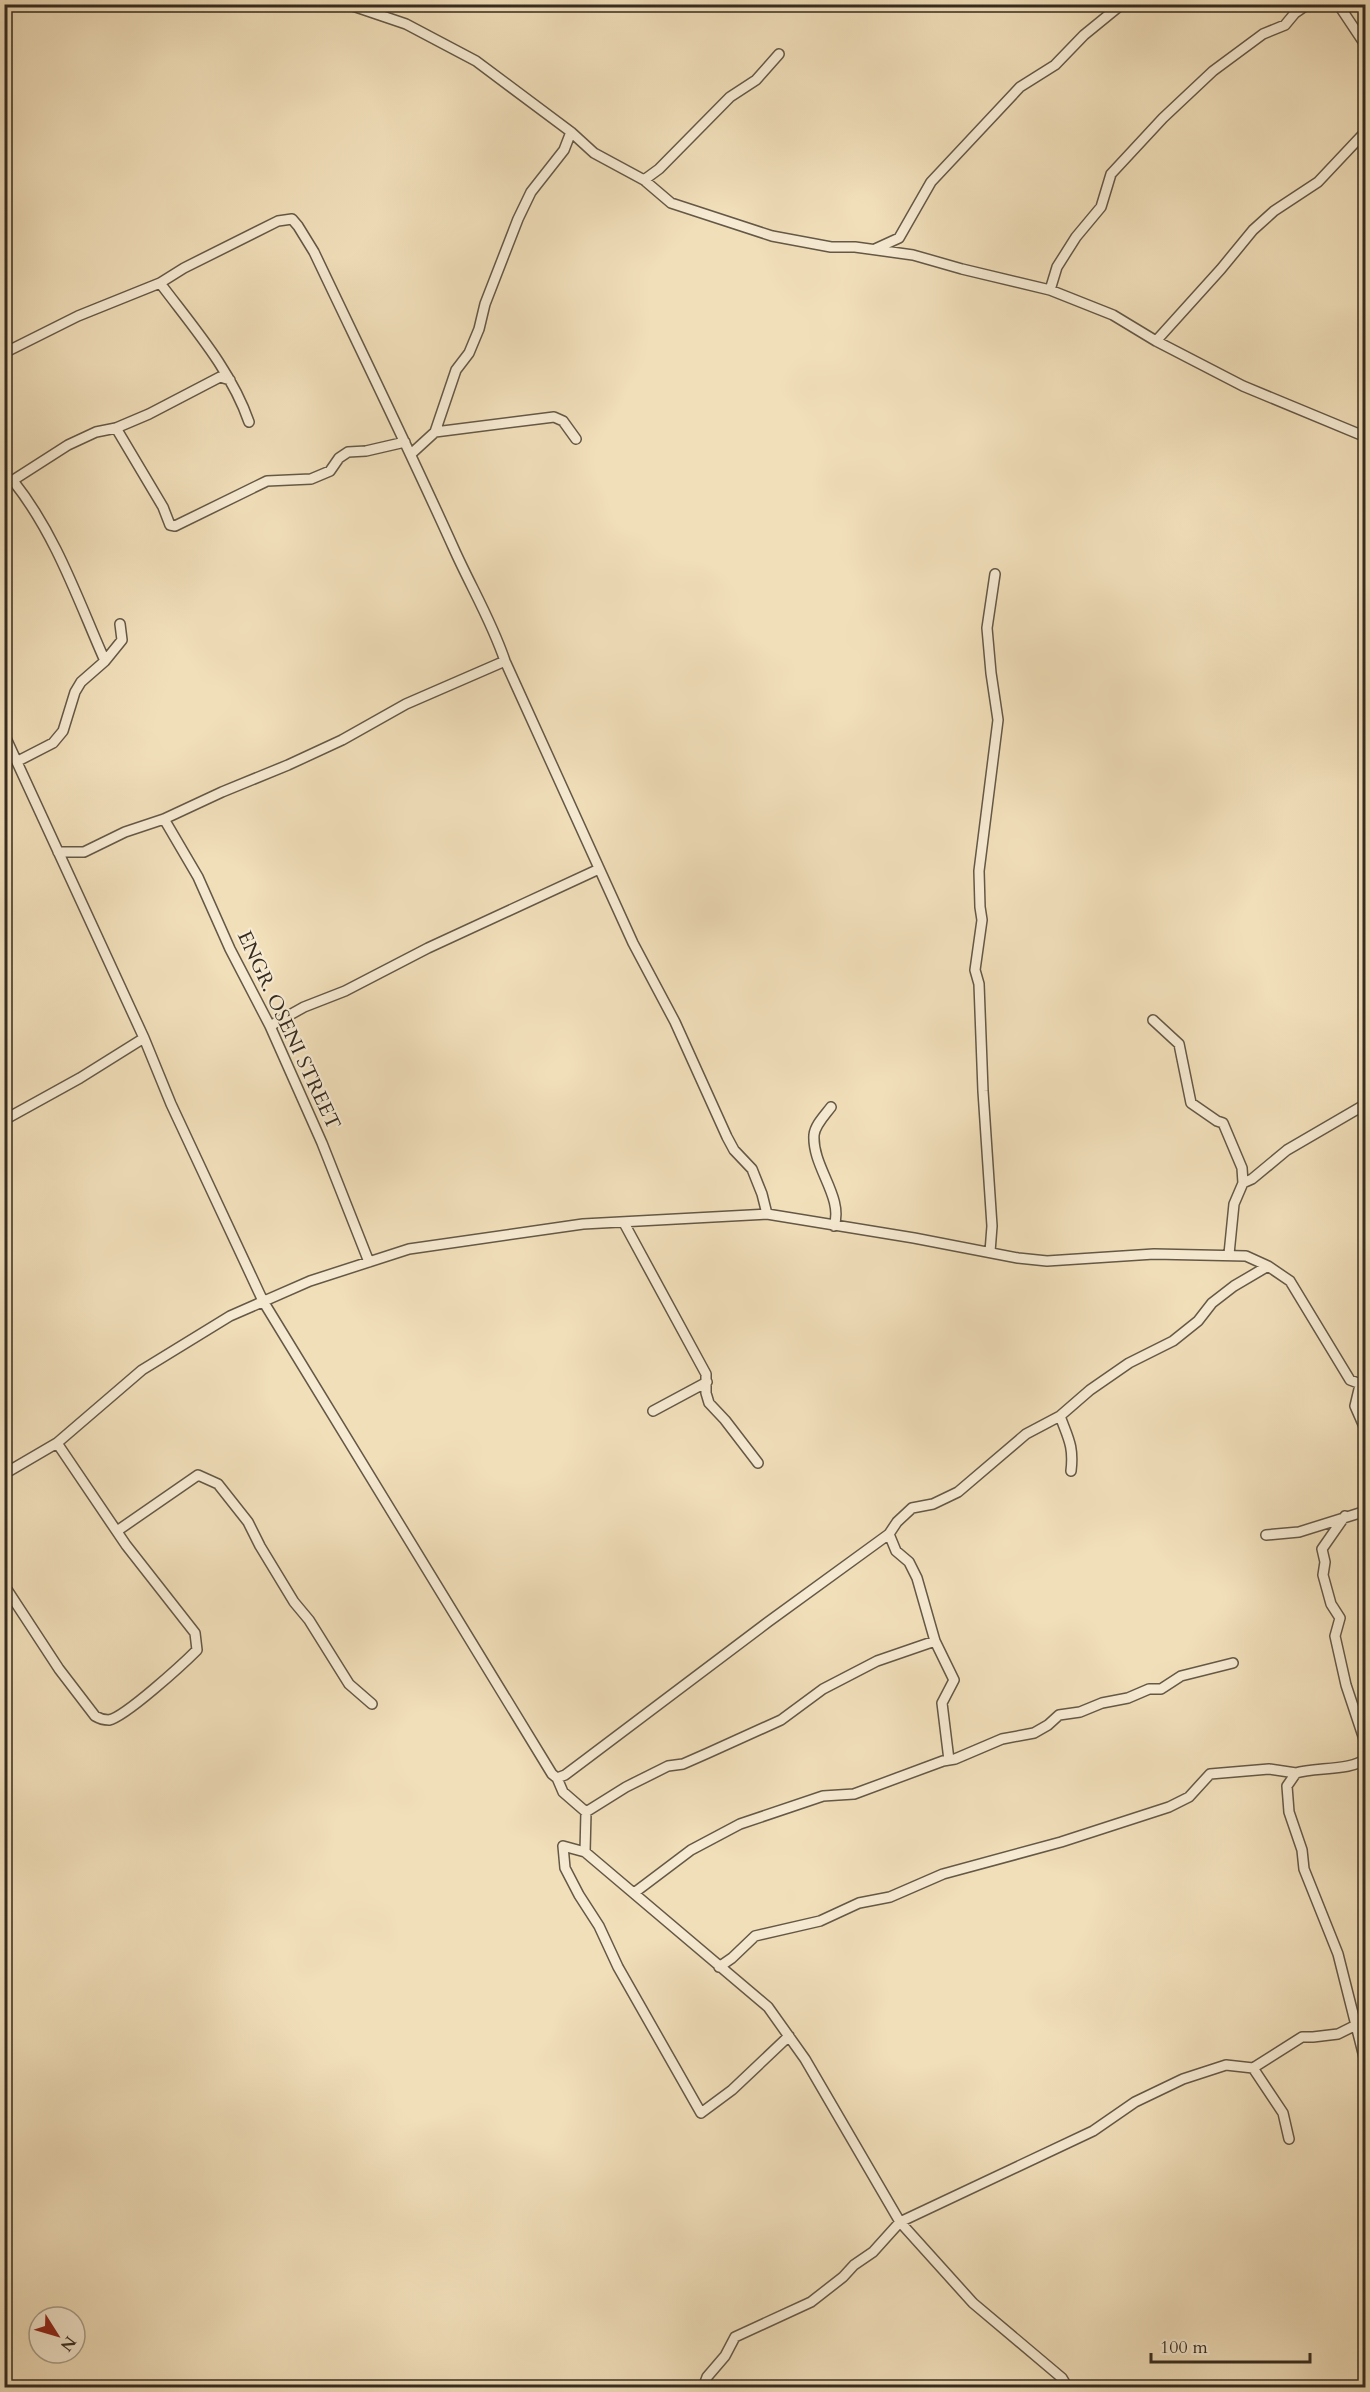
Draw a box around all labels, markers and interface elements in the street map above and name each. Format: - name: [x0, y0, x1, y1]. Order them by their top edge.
- street label: ENGR. OSENI STREET: [231, 926, 347, 1134]
- north arrow: [27, 2305, 87, 2365]
- scale bar: [1151, 2326, 1310, 2364]
- text: N: [55, 2331, 81, 2356]
- text: 100 m: [1160, 2335, 1208, 2360]

